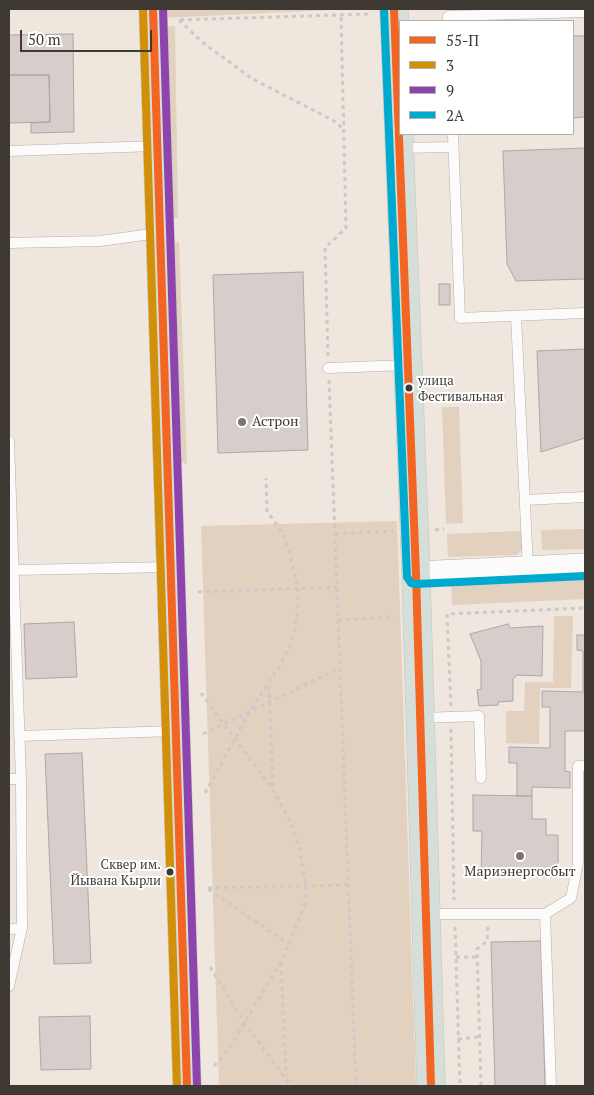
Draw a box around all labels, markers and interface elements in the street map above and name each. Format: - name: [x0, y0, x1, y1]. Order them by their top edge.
- scale bar: [22, 20, 155, 52]
- legend: [399, 20, 574, 135]
- text: 50 m: [28, 29, 61, 49]
- text: 55-П: [446, 30, 479, 50]
- text: 3: [446, 55, 454, 75]
- text: 9: [446, 80, 454, 100]
- text: 2А: [446, 105, 464, 125]
- place label: улица Фестивальная: [418, 373, 504, 404]
- marker: улица Фестивальная: [404, 383, 414, 393]
- place label: Астрон: [252, 414, 299, 430]
- marker: Астрон: [236, 416, 248, 428]
- marker: Мариэнергосбыт: [514, 850, 526, 862]
- place label: Сквер им. Йывана Кырли: [70, 857, 161, 888]
- place label: Мариэнергосбыт: [464, 864, 576, 880]
- marker: Сквер им. Йывана Кырли: [165, 867, 175, 877]

